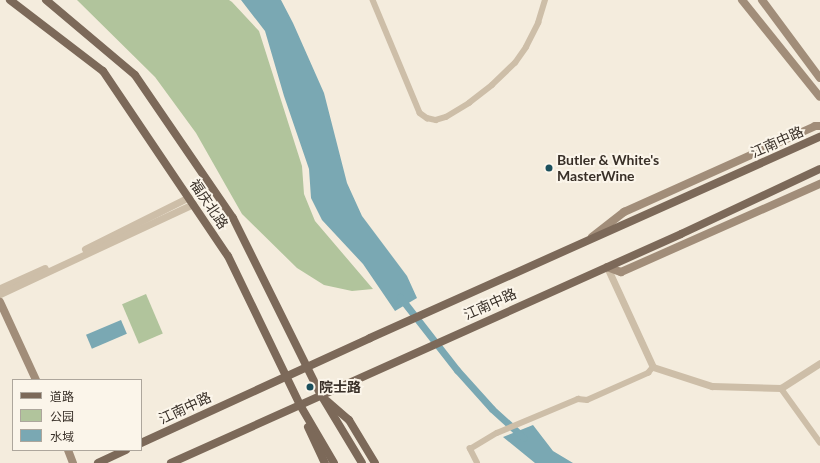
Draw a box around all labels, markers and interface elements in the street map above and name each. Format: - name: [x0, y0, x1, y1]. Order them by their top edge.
- street label: 江南中路: [748, 123, 806, 161]
- place label: Butler & White's MasterWine: [557, 152, 660, 184]
- marker: Butler & White's MasterWine: [544, 163, 554, 173]
- street label: 福庆北路: [186, 176, 232, 232]
- street label: 江南中路: [461, 285, 519, 323]
- legend: [12, 379, 142, 451]
- place label: 院士路: [319, 379, 361, 395]
- marker: 院士路: [304, 381, 316, 393]
- text: 道路: [50, 389, 74, 404]
- street label: 江南中路: [156, 389, 214, 427]
- text: 公园: [50, 409, 74, 424]
- text: 水域: [50, 429, 74, 444]

